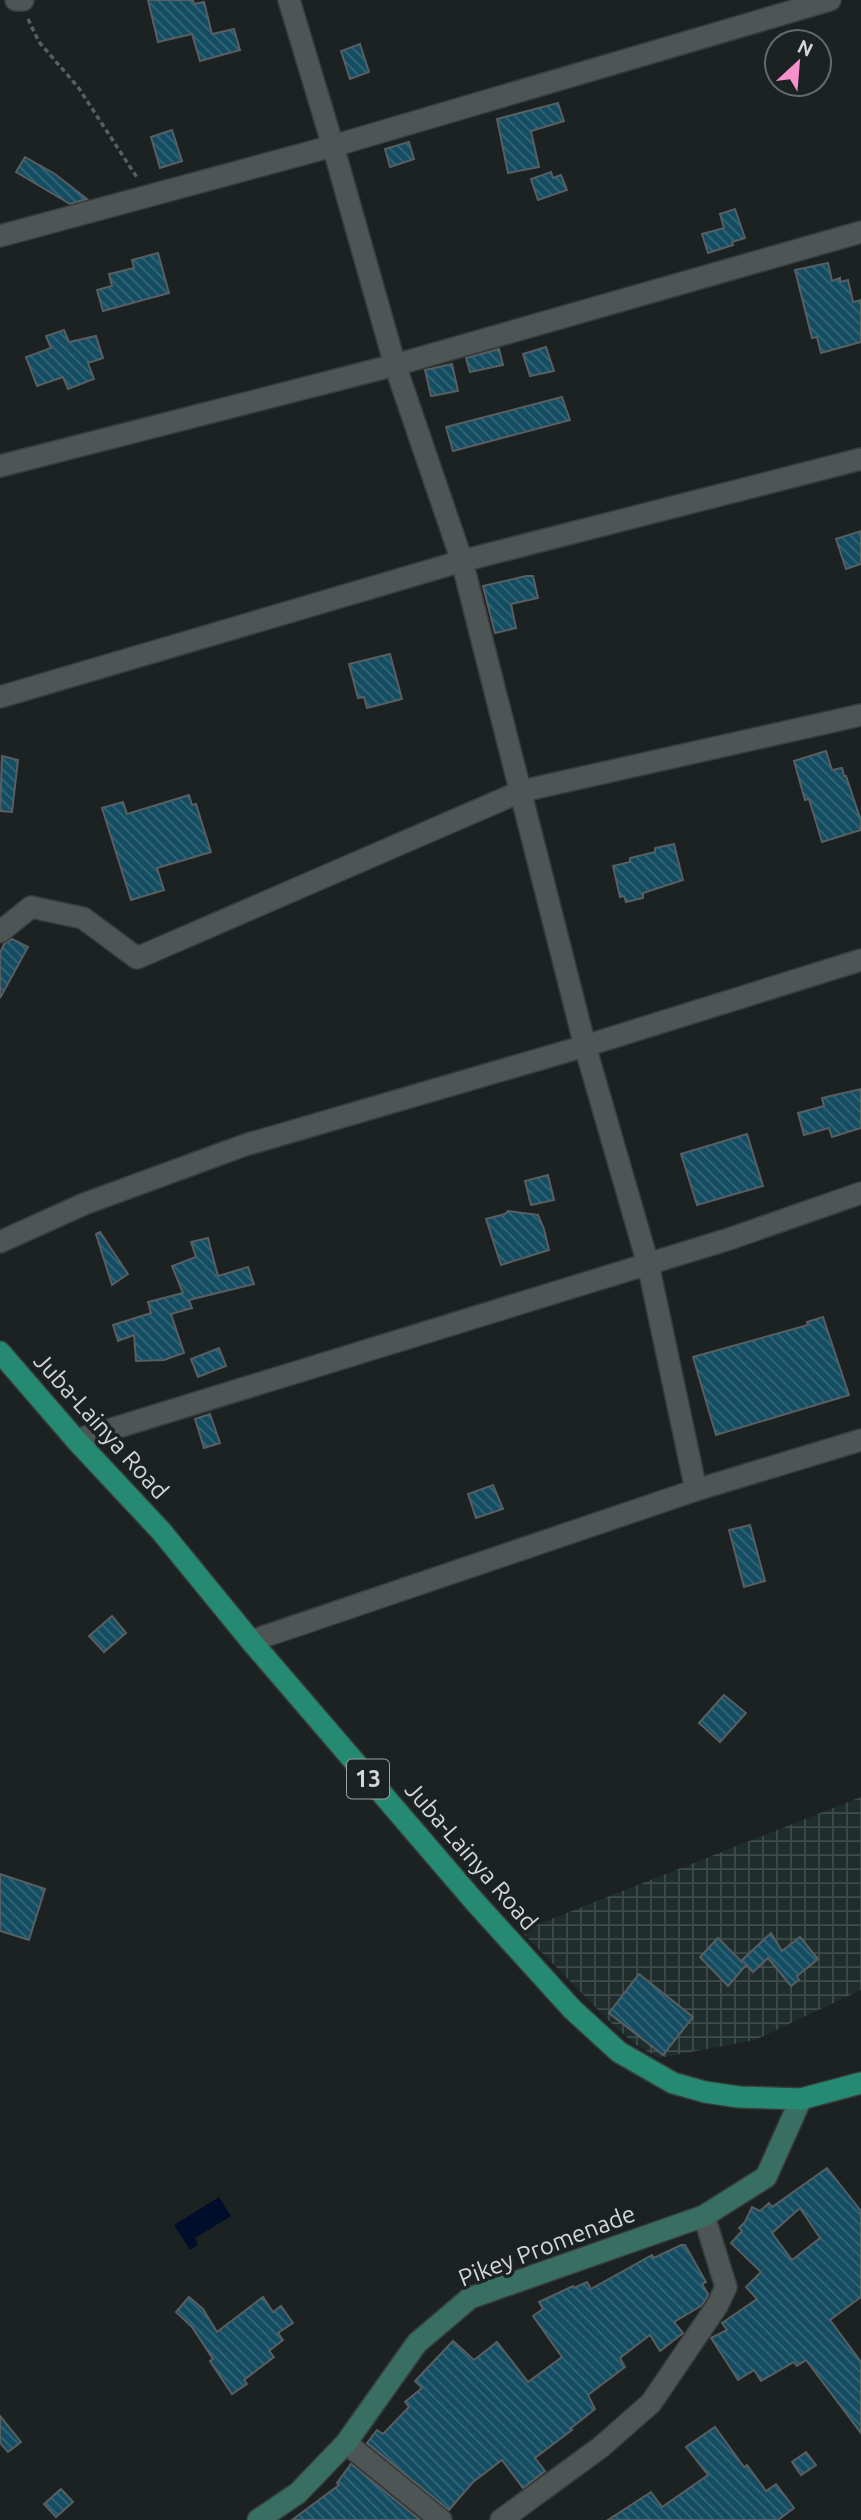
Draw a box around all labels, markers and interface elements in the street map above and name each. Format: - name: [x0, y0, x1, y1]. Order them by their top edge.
- north arrow: [763, 28, 833, 98]
- text: N: [794, 35, 817, 61]
- street label: Juba-Lainya Road: [29, 1347, 174, 1504]
- road number: 13: [347, 1760, 389, 1798]
- street label: Juba-Lainya Road: [400, 1776, 543, 1935]
- street label: Pikey Promenade: [455, 2199, 639, 2292]

